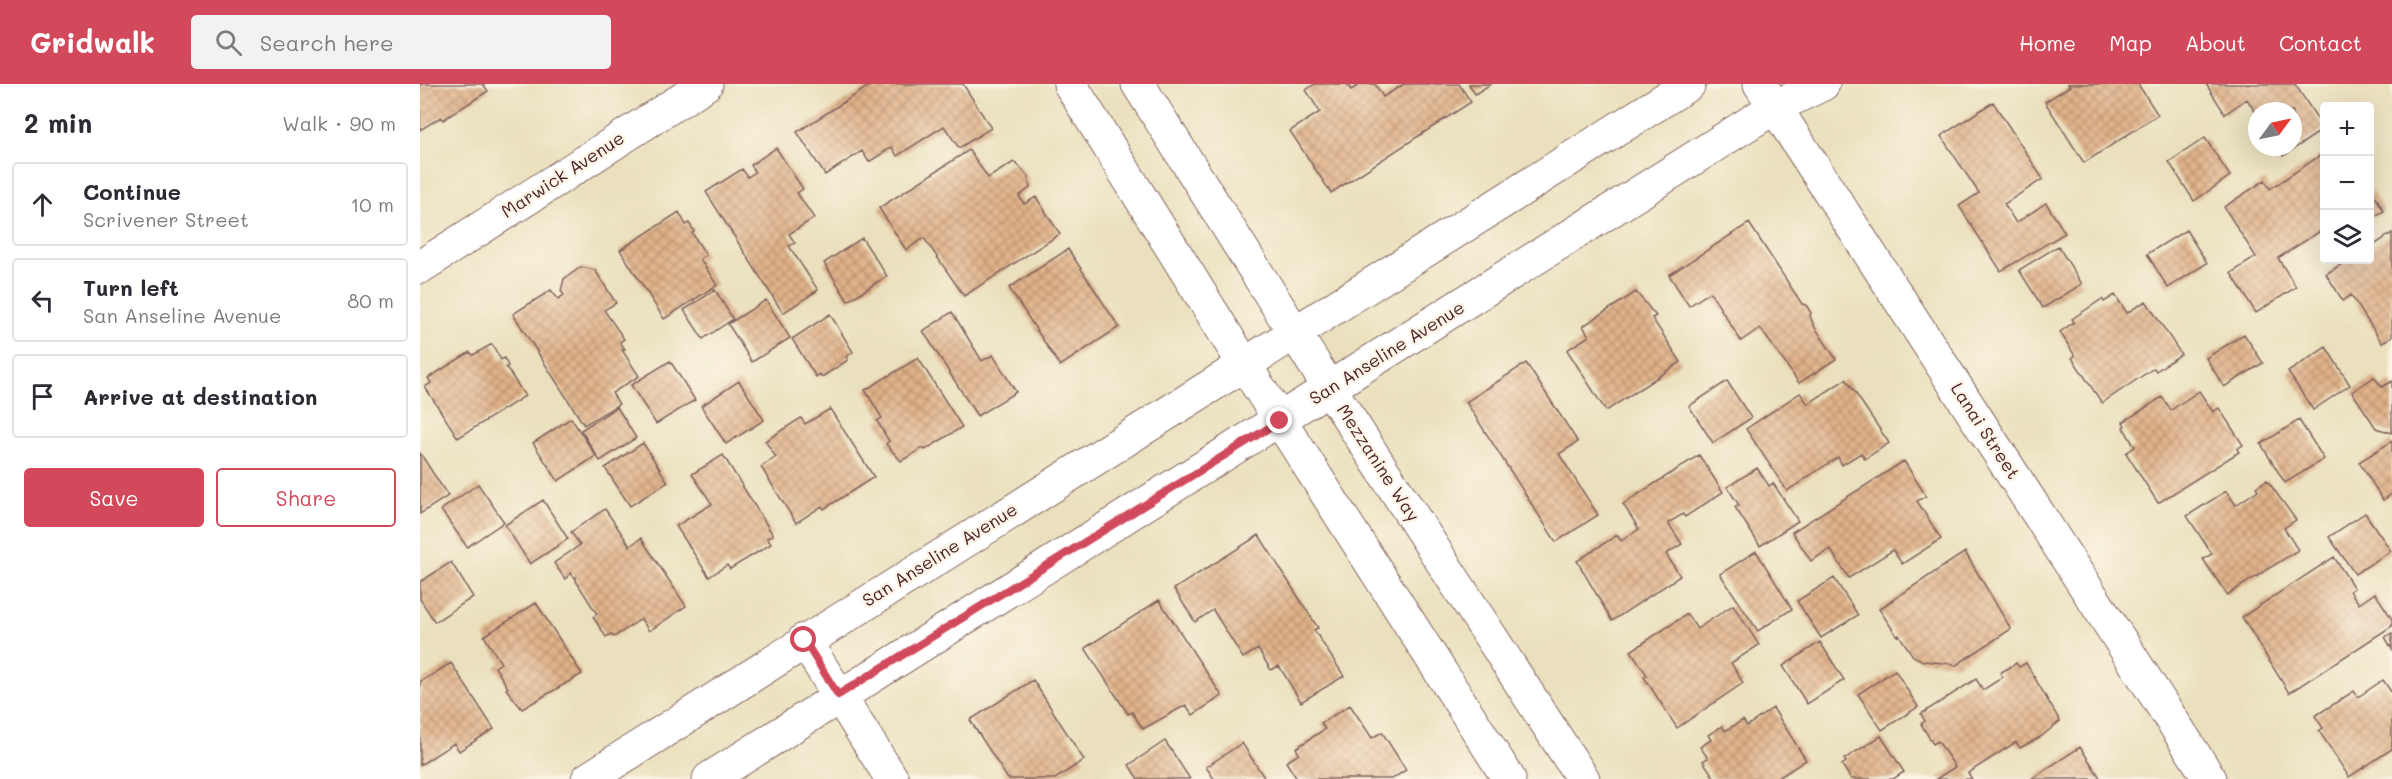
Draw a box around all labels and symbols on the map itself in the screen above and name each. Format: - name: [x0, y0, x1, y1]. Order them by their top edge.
- north arrow: [2248, 102, 2302, 156]
- street label: Marwick Avenue: [496, 125, 629, 223]
- street label: San Anseline Avenue: [1304, 295, 1469, 410]
- street label: Lanai Street: [1946, 378, 2026, 483]
- street label: Mezzanine Way: [1332, 399, 1426, 526]
- route end: [1266, 407, 1292, 433]
- street label: San Anseline Avenue: [857, 497, 1022, 612]
- route start: [790, 626, 816, 652]

